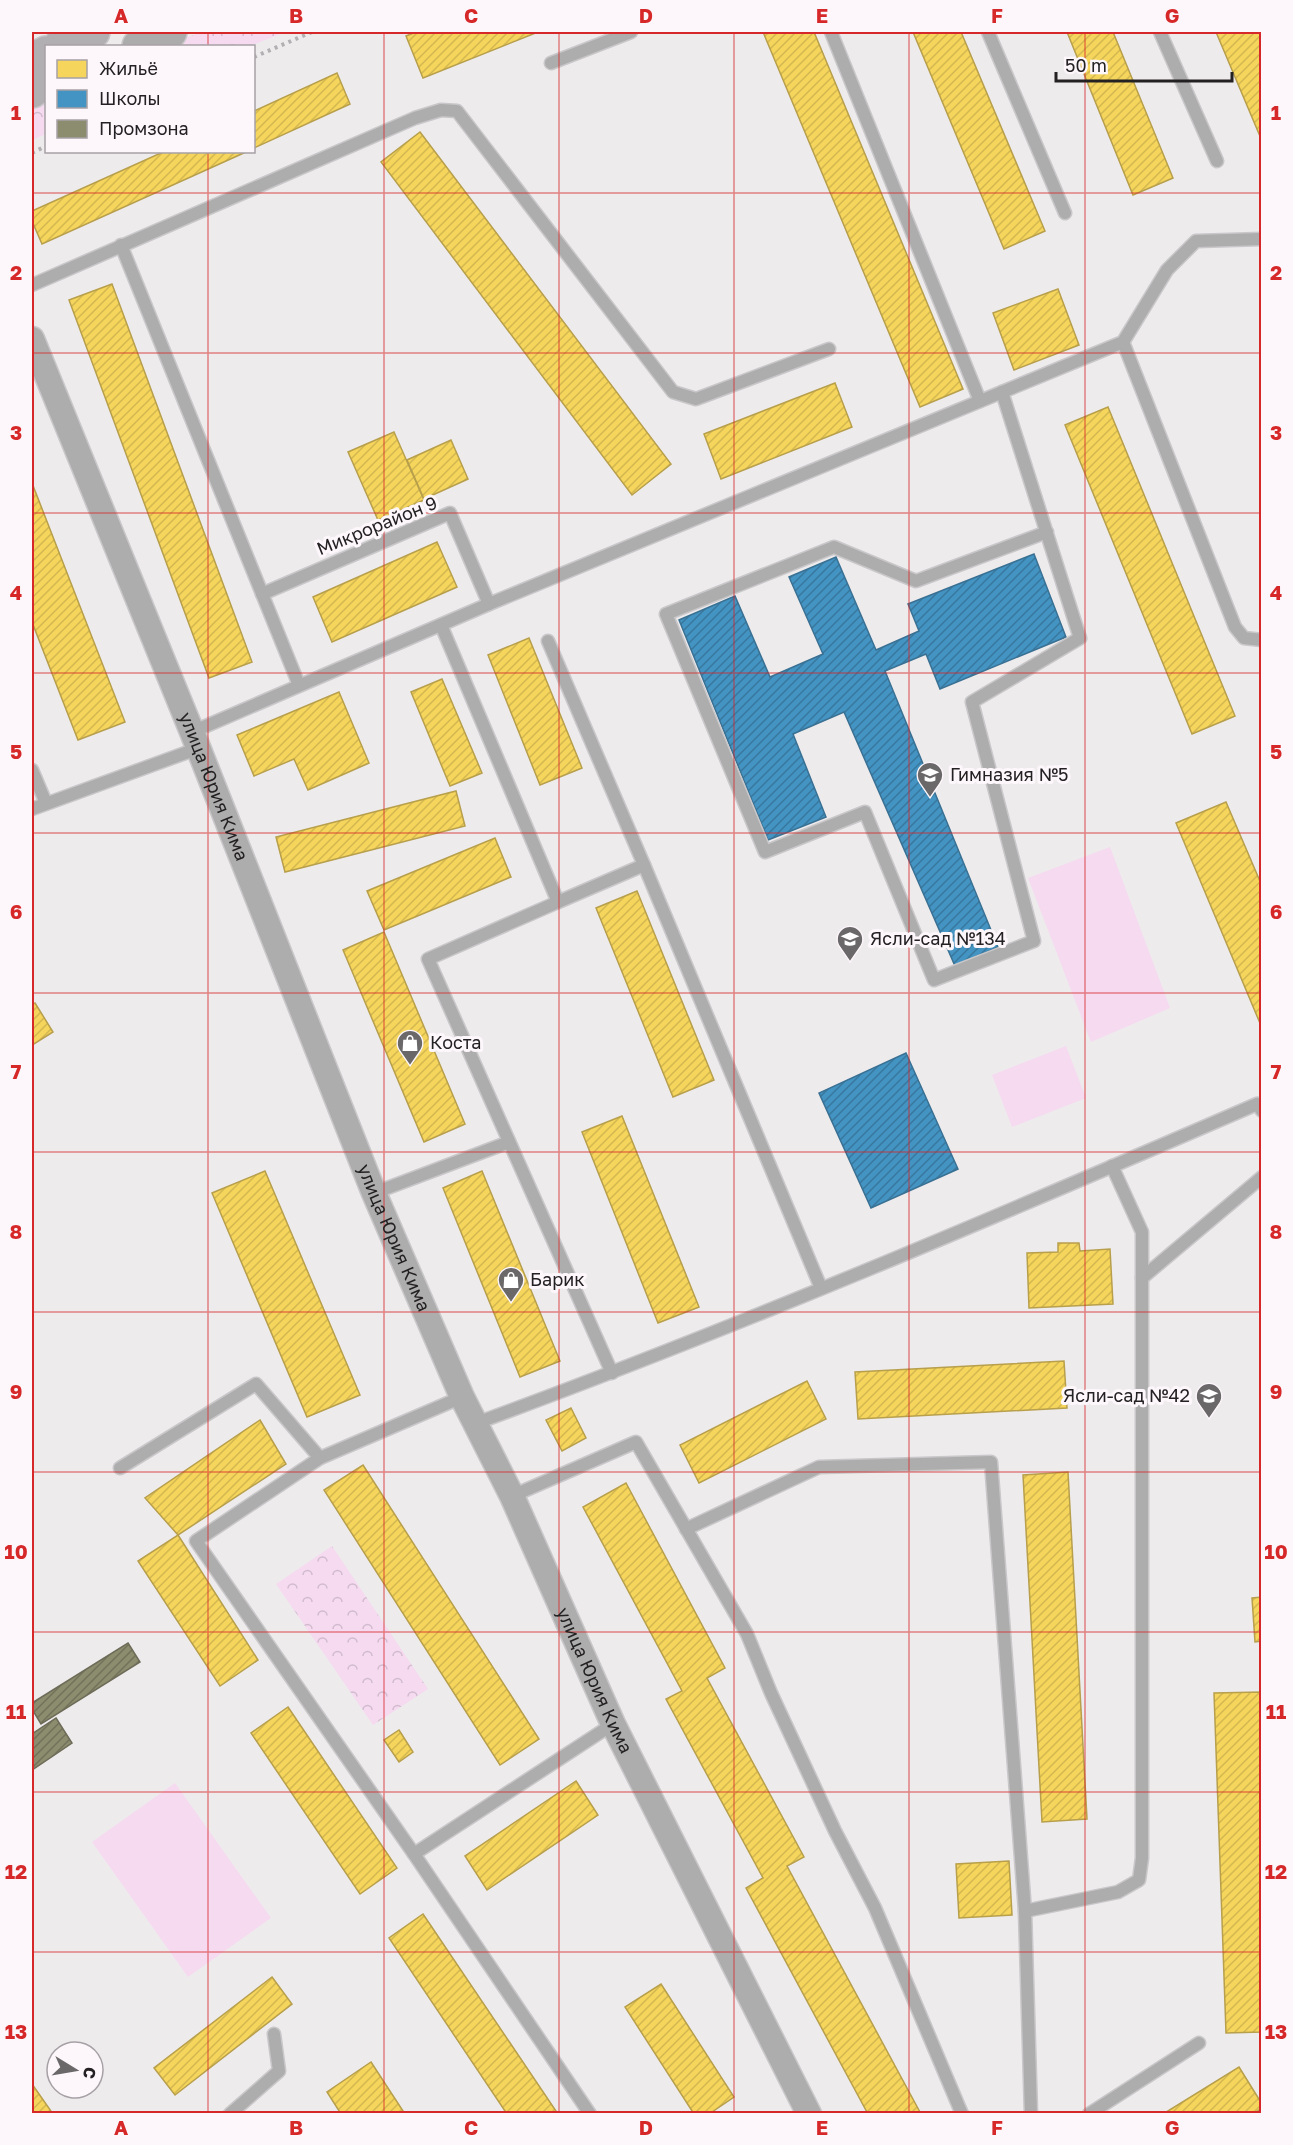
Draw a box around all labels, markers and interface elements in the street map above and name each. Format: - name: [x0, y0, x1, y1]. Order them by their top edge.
- text: A: [114, 3, 128, 27]
- text: B: [289, 3, 303, 27]
- text: C: [464, 3, 478, 27]
- text: D: [639, 3, 653, 27]
- text: E: [816, 3, 828, 27]
- text: F: [991, 3, 1003, 27]
- text: G: [1165, 3, 1179, 27]
- legend: [45, 45, 255, 153]
- scale bar: [1056, 45, 1232, 83]
- text: 50 m: [1065, 54, 1107, 76]
- text: Жильё: [99, 57, 158, 79]
- text: Школы: [99, 87, 161, 109]
- text: 1: [11, 100, 21, 124]
- text: 1: [1271, 100, 1281, 124]
- text: Промзона: [99, 117, 189, 139]
- text: 2: [10, 260, 22, 284]
- text: 2: [1270, 260, 1282, 284]
- text: 3: [10, 420, 22, 444]
- text: 3: [1270, 420, 1282, 444]
- street label: Микрорайон 9: [313, 491, 440, 559]
- text: 4: [10, 580, 22, 604]
- text: 4: [1270, 580, 1282, 604]
- street label: улица Юрия Кима: [175, 709, 254, 864]
- text: 5: [10, 739, 22, 763]
- text: 5: [1270, 739, 1282, 763]
- school or university icon: Гимназия №5: [915, 760, 945, 798]
- place label: Гимназия №5: [950, 763, 1069, 785]
- text: 6: [10, 899, 22, 923]
- text: 6: [1270, 899, 1282, 923]
- school or university icon: Ясли-сад №134: [835, 924, 865, 962]
- place label: Ясли-сад №134: [870, 927, 1006, 949]
- shop icon: Коста: [395, 1028, 425, 1066]
- place label: Коста: [430, 1031, 481, 1053]
- text: 7: [11, 1059, 22, 1083]
- text: 7: [1271, 1059, 1282, 1083]
- street label: улица Юрия Кима: [354, 1161, 436, 1315]
- text: 8: [10, 1219, 22, 1243]
- text: 8: [1270, 1219, 1282, 1243]
- shop icon: Барик: [496, 1265, 526, 1303]
- place label: Барик: [530, 1268, 585, 1290]
- text: 9: [10, 1379, 22, 1403]
- text: 9: [1270, 1379, 1282, 1403]
- school or university icon: Ясли-сад №42: [1194, 1381, 1224, 1419]
- place label: Ясли-сад №42: [1063, 1384, 1190, 1406]
- text: 10: [4, 1539, 28, 1563]
- text: 10: [1264, 1539, 1288, 1563]
- street label: улица Юрия Кима: [553, 1604, 638, 1757]
- text: 11: [6, 1699, 26, 1723]
- text: 11: [1266, 1699, 1286, 1723]
- text: 12: [5, 1859, 27, 1883]
- text: 12: [1265, 1859, 1287, 1883]
- text: 13: [5, 2019, 27, 2043]
- text: 13: [1265, 2019, 1287, 2043]
- north arrow: [45, 2040, 105, 2100]
- text: С: [79, 2065, 101, 2080]
- text: A: [114, 2115, 128, 2139]
- text: B: [289, 2115, 303, 2139]
- text: C: [464, 2115, 478, 2139]
- text: D: [639, 2115, 653, 2139]
- text: E: [816, 2115, 828, 2139]
- text: F: [991, 2115, 1003, 2139]
- text: G: [1165, 2115, 1179, 2139]

